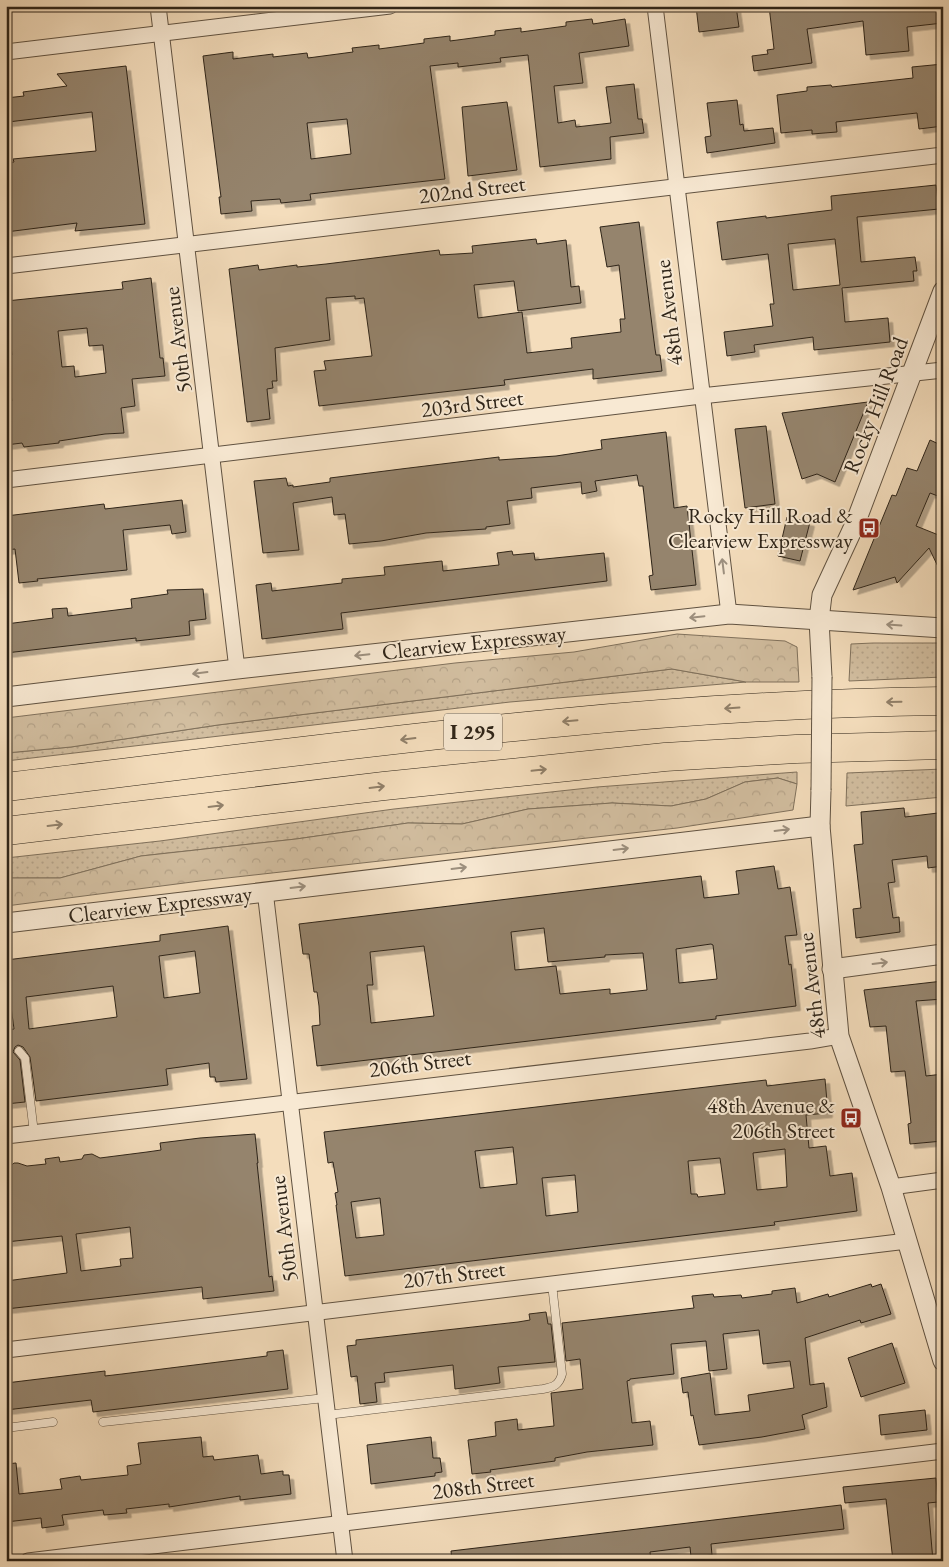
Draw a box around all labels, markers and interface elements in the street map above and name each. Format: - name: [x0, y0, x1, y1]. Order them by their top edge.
- street label: 202nd Street: [417, 169, 527, 210]
- street label: 48th Avenue: [648, 258, 689, 368]
- street label: 50th Avenue: [157, 285, 198, 395]
- street label: Rocky Hill Road: [836, 332, 915, 478]
- street label: 203rd Street: [419, 383, 525, 424]
- place label: Rocky Hill Road & Clearview Expressway: [668, 501, 853, 555]
- bus stop icon: Rocky Hill Road & Clearview Expressway: [857, 516, 881, 540]
- one-way arrow: [718, 558, 728, 574]
- one-way arrow: [689, 612, 705, 622]
- street label: Clearview Expressway: [381, 618, 568, 667]
- one-way arrow: [886, 620, 902, 630]
- one-way arrow: [354, 650, 370, 660]
- one-way arrow: [193, 668, 209, 678]
- one-way arrow: [886, 697, 902, 707]
- one-way arrow: [724, 704, 740, 713]
- road number: I 295: [444, 714, 502, 750]
- one-way arrow: [562, 716, 578, 726]
- one-way arrow: [401, 734, 417, 744]
- one-way arrow: [531, 765, 547, 775]
- one-way arrow: [369, 782, 385, 792]
- one-way arrow: [208, 801, 224, 811]
- one-way arrow: [46, 820, 62, 830]
- one-way arrow: [774, 825, 790, 835]
- one-way arrow: [612, 844, 628, 854]
- one-way arrow: [451, 863, 467, 873]
- street label: Clearview Expressway: [66, 879, 254, 930]
- one-way arrow: [289, 882, 305, 892]
- street label: 48th Avenue: [791, 931, 832, 1041]
- one-way arrow: [872, 957, 888, 967]
- street label: 206th Street: [367, 1043, 473, 1084]
- place label: 48th Avenue & 206th Street: [707, 1091, 835, 1145]
- bus stop icon: 48th Avenue & 206th Street: [839, 1106, 863, 1130]
- street label: 50th Avenue: [263, 1174, 304, 1284]
- street label: 207th Street: [401, 1254, 507, 1295]
- street label: 208th Street: [430, 1465, 536, 1506]

